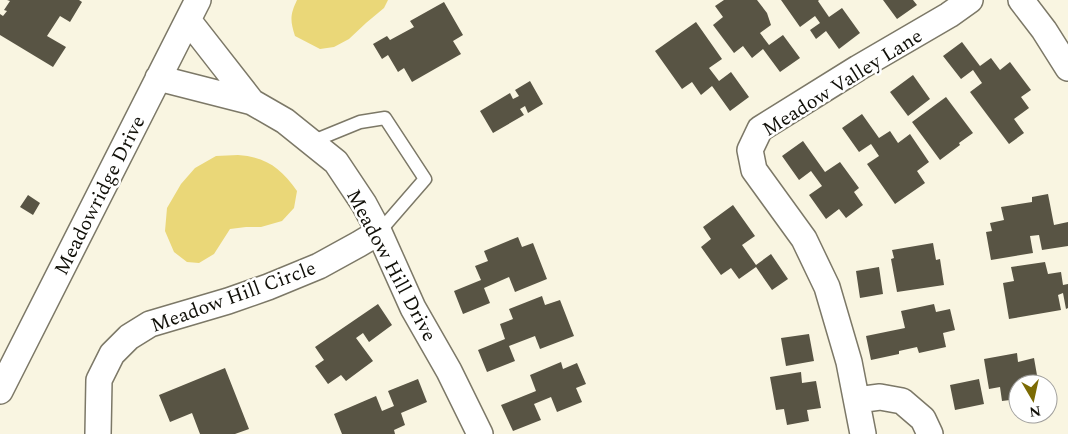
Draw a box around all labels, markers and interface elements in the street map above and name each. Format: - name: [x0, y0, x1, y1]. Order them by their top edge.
- street label: Meadow Valley Lane: [757, 21, 929, 144]
- street label: Meadowridge Drive: [47, 110, 153, 280]
- street label: Meadow Hill Drive: [338, 184, 444, 347]
- street label: Meadow Hill Circle: [147, 253, 320, 341]
- north arrow: [1008, 374, 1058, 424]
- text: N: [1028, 400, 1042, 423]

